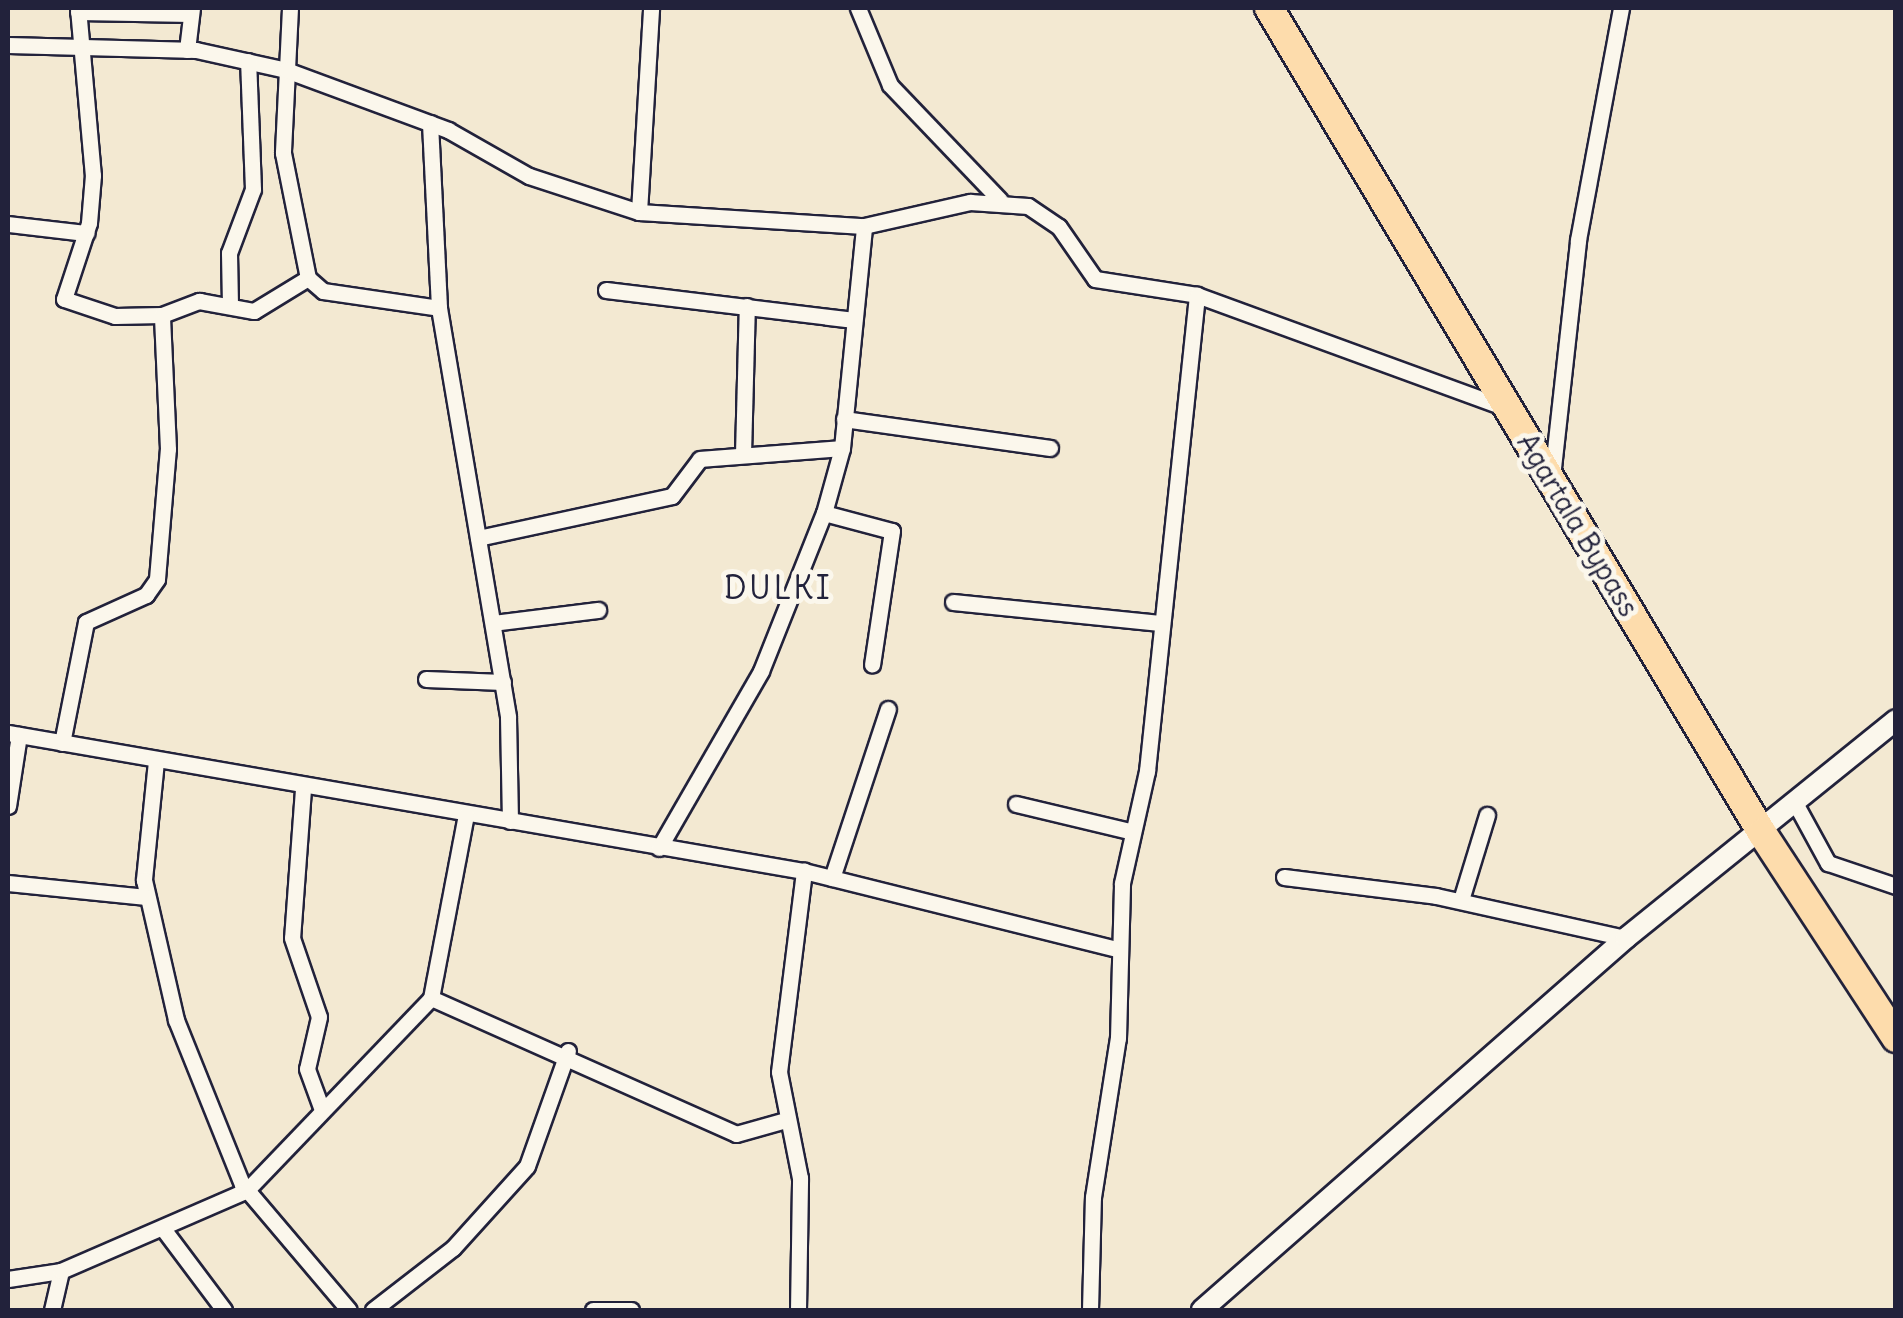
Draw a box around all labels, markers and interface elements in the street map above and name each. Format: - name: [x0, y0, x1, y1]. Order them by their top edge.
- street label: Agartala Bypass: [1510, 428, 1646, 622]
- district label: DULKI: [724, 569, 832, 607]

